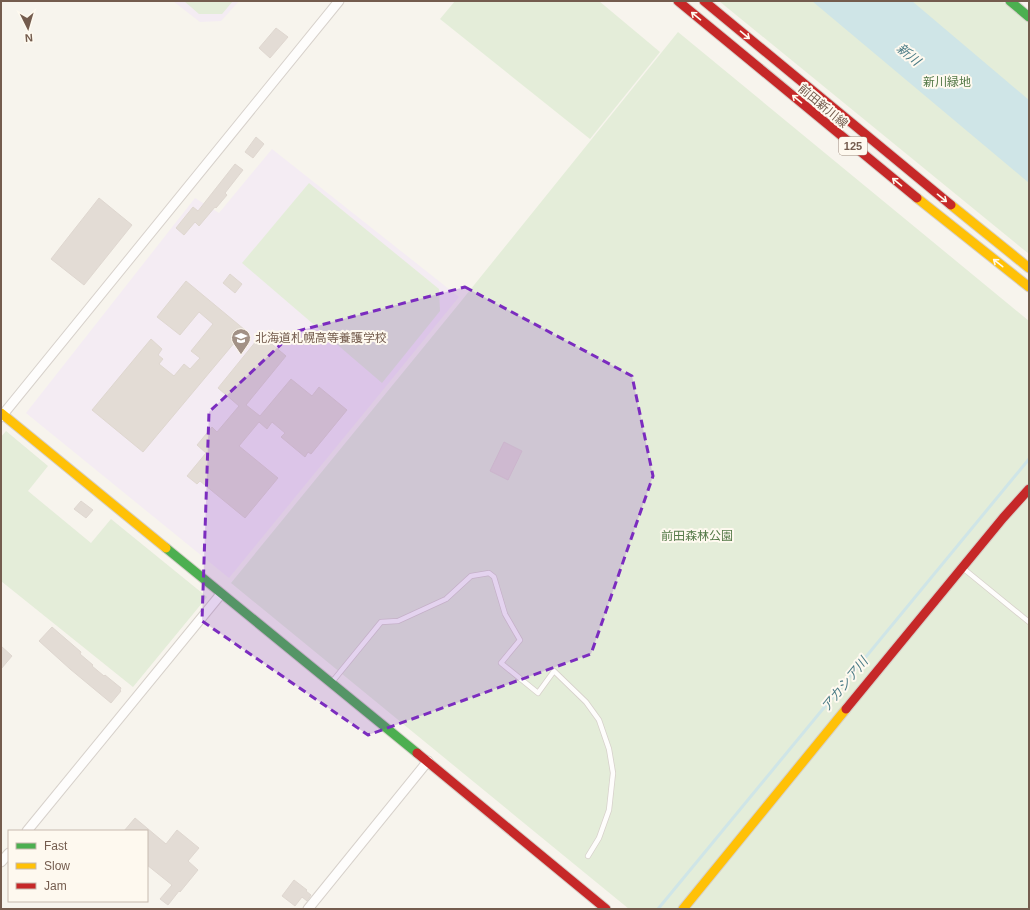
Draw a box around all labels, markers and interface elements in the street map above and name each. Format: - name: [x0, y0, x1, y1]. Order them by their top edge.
- north arrow: [8, 8, 48, 48]
- one-way arrow: [691, 12, 702, 20]
- one-way arrow: [740, 30, 750, 39]
- text: N: [24, 32, 33, 44]
- water label: 新川: [894, 40, 925, 70]
- park label: 新川緑地: [923, 75, 971, 89]
- street label: 前田新川線: [796, 81, 850, 131]
- one-way arrow: [791, 95, 802, 103]
- road number: 125: [839, 137, 867, 155]
- one-way arrow: [891, 178, 902, 187]
- one-way arrow: [937, 193, 948, 202]
- one-way arrow: [993, 258, 1004, 267]
- school or university icon: 北海道札幌高等養護学校: [230, 327, 252, 355]
- place label: 北海道札幌高等養護学校: [255, 331, 387, 345]
- park label: 前田森林公園: [661, 529, 733, 543]
- water label: アカシア川: [818, 653, 872, 714]
- legend: [8, 830, 148, 902]
- text: Fast: [44, 839, 68, 853]
- text: Slow: [44, 859, 70, 873]
- text: Jam: [44, 879, 67, 893]

